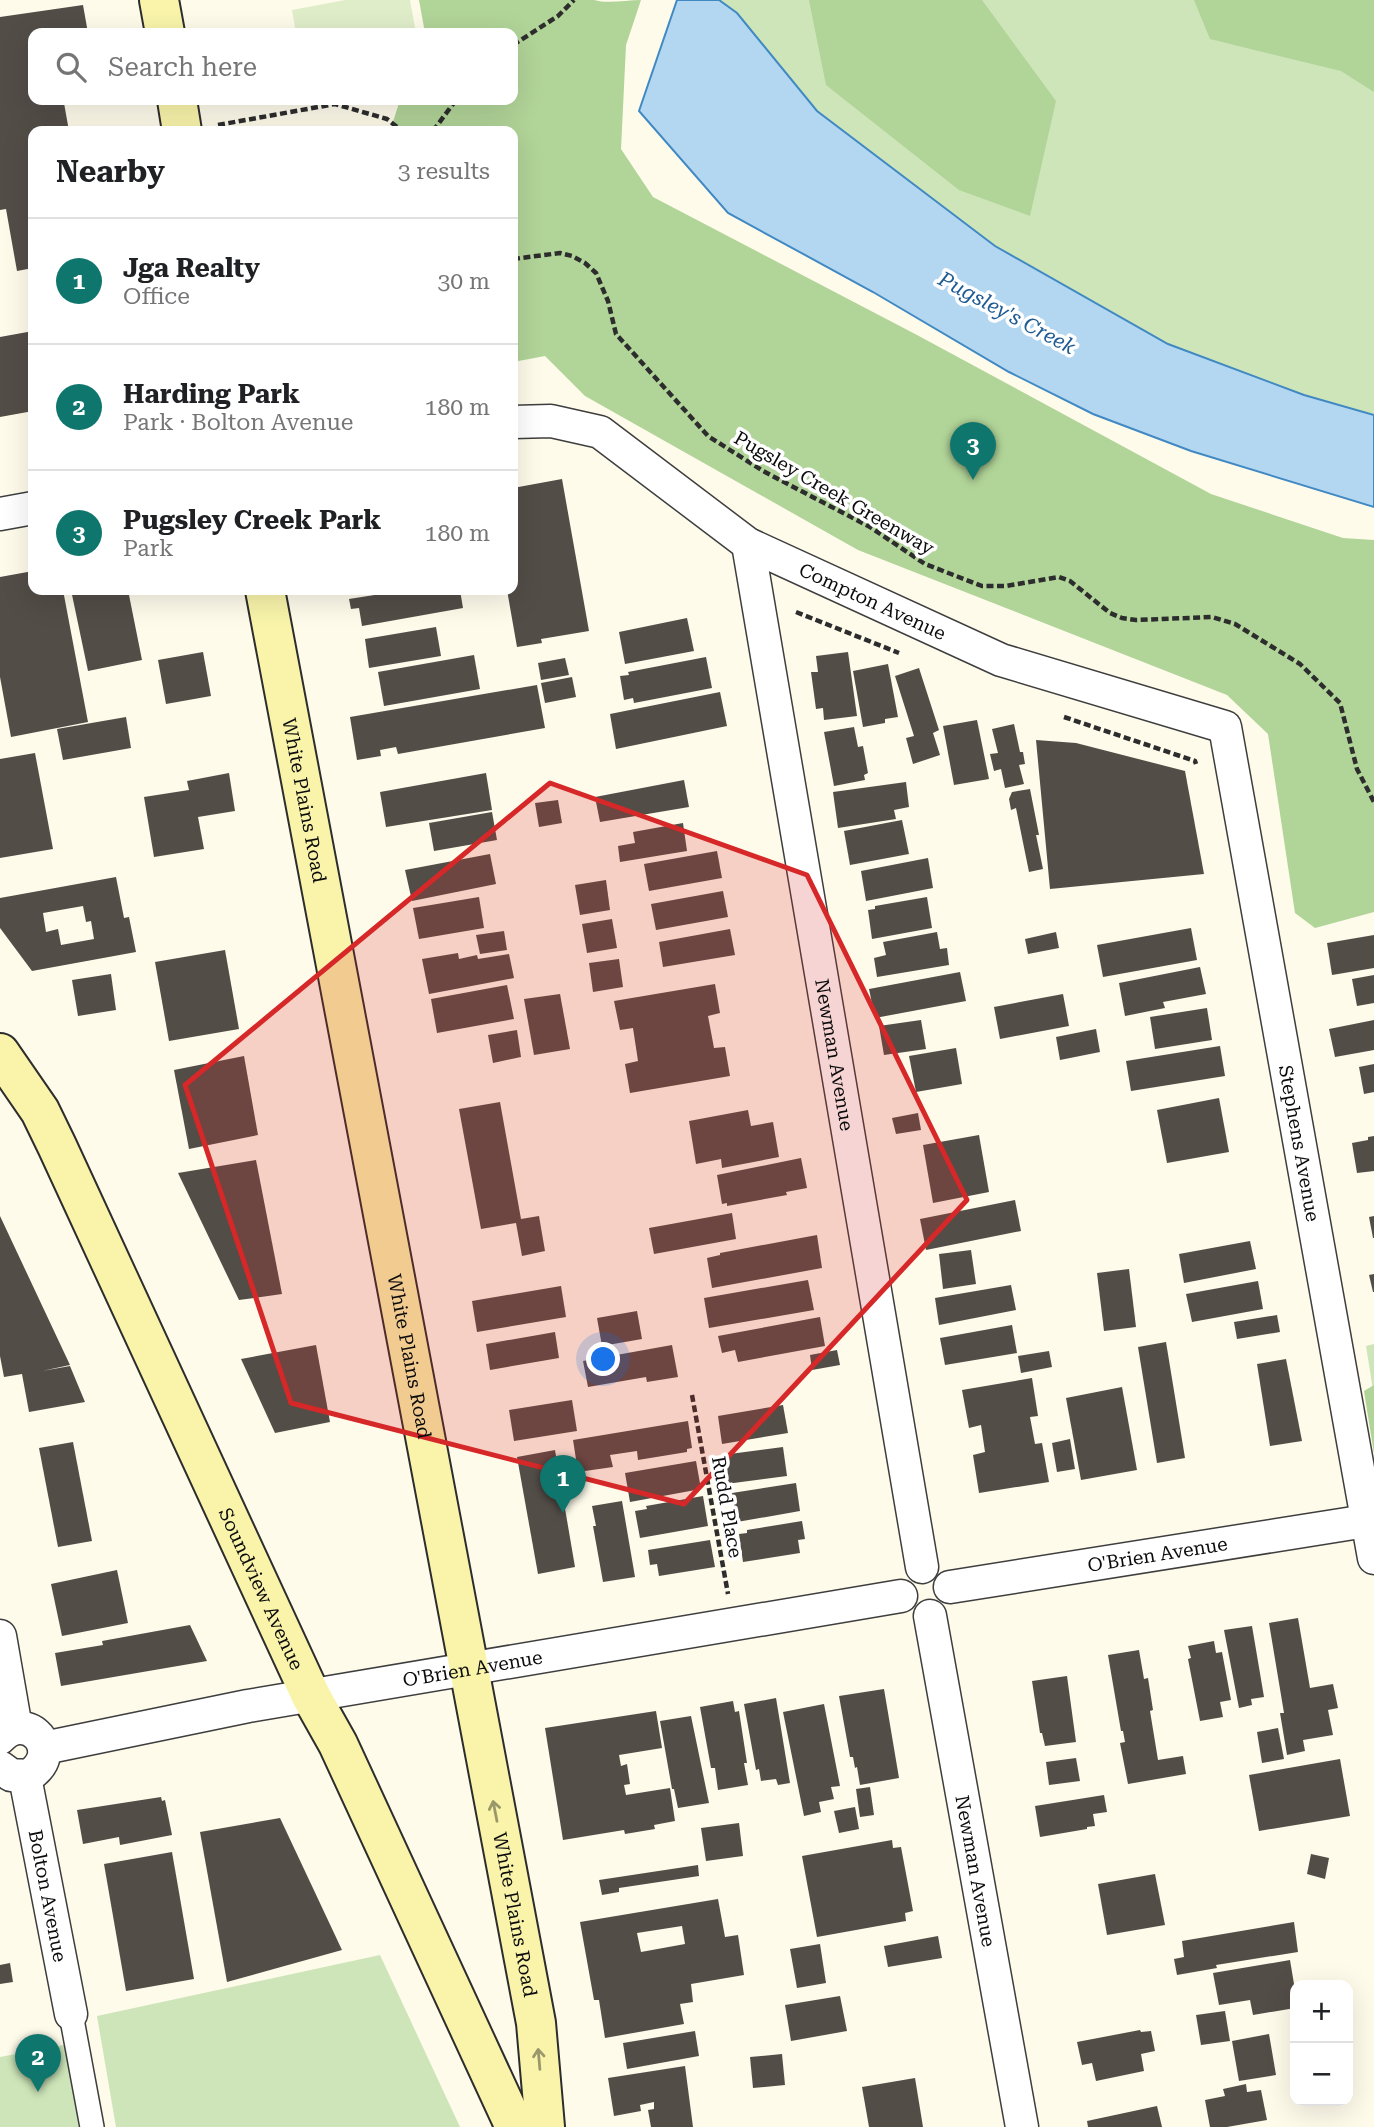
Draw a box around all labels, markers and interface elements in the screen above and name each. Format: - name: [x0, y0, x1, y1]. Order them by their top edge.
- search box: [28, 28, 518, 105]
- icon: search: [52, 48, 90, 86]
- text: Search here: [108, 52, 257, 82]
- text: Nearby: [56, 154, 165, 189]
- text: 3 results: [398, 158, 490, 185]
- text: Jga Realty: [123, 253, 260, 283]
- water label: Pugsley's Creek: [934, 266, 1080, 359]
- text: 1: [73, 268, 85, 295]
- text: 30 m: [437, 268, 490, 295]
- text: Office: [123, 283, 190, 310]
- text: Harding Park: [123, 379, 300, 409]
- text: 2: [73, 394, 85, 421]
- text: 180 m: [425, 394, 490, 421]
- text: Park · Bolton Avenue: [123, 409, 353, 436]
- pin: 3: [950, 422, 996, 480]
- street label: Pugsley Creek Greenway: [730, 426, 939, 560]
- text: Pugsley Creek Park: [123, 505, 381, 535]
- text: 3: [73, 520, 85, 547]
- text: 180 m: [425, 520, 490, 547]
- text: Park: [123, 535, 174, 562]
- street label: Compton Avenue: [796, 558, 950, 645]
- street label: White Plains Road: [278, 716, 332, 885]
- street label: Newman Avenue: [811, 977, 859, 1132]
- street label: Stephens Avenue: [1274, 1063, 1325, 1223]
- street label: White Plains Road: [383, 1272, 437, 1441]
- your location: [586, 1342, 620, 1376]
- street label: Rudd Place: [707, 1454, 747, 1560]
- pin: 1: [540, 1455, 586, 1513]
- street label: Soundview Avenue: [214, 1504, 309, 1673]
- street label: O'Brien Avenue: [1086, 1532, 1229, 1577]
- street label: O'Brien Avenue: [401, 1645, 544, 1691]
- street label: Newman Avenue: [951, 1793, 1001, 1949]
- one-way arrow: [488, 1800, 501, 1823]
- street label: Bolton Avenue: [24, 1828, 72, 1964]
- street label: White Plains Road: [489, 1830, 542, 1999]
- map controls: [1290, 1980, 1353, 2106]
- button: +: [1290, 1980, 1353, 2043]
- pin: 2: [15, 2034, 61, 2092]
- button: −: [1290, 2043, 1353, 2106]
- one-way arrow: [532, 2048, 545, 2071]

